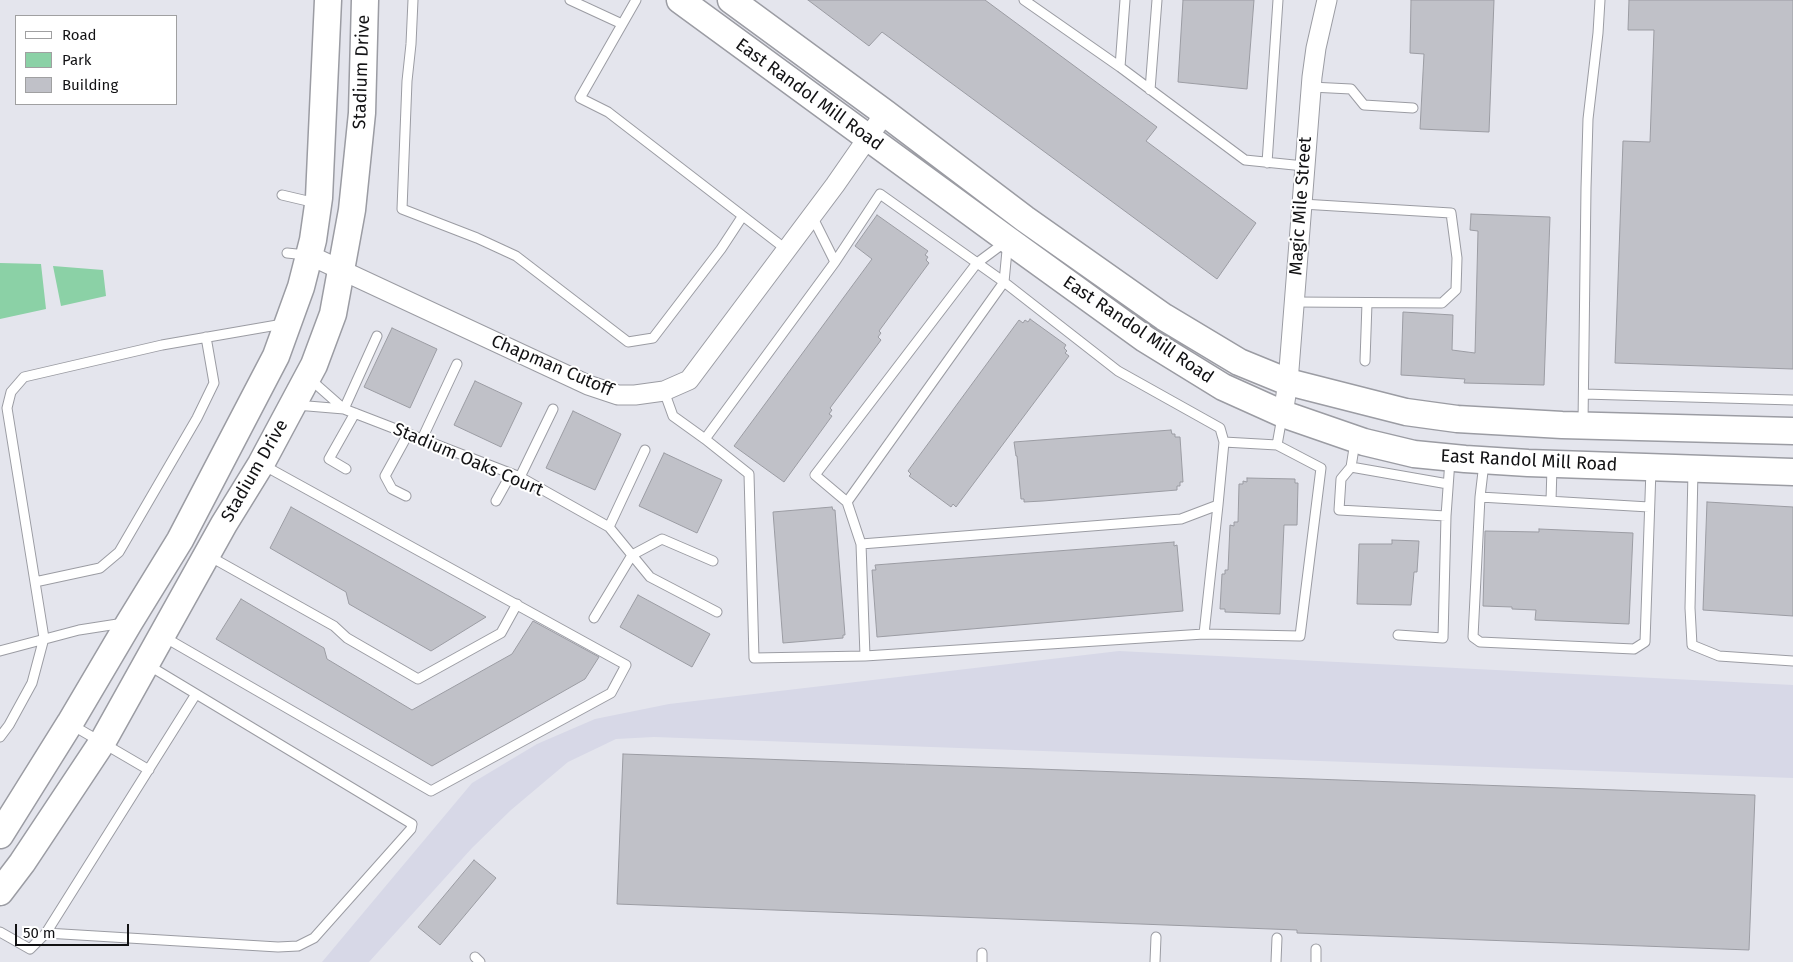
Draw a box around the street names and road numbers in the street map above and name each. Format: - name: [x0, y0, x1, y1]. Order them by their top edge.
- street label: Stadium Drive: [349, 14, 375, 130]
- street label: East Randol Mill Road: [731, 34, 887, 156]
- street label: Magic Mile Street: [1285, 136, 1317, 276]
- street label: East Randol Mill Road: [1059, 272, 1217, 388]
- street label: Chapman Cutoff: [488, 331, 616, 401]
- street label: Stadium Drive: [217, 416, 293, 526]
- street label: Stadium Oaks Court: [390, 419, 546, 501]
- street label: East Randol Mill Road: [1440, 446, 1618, 476]

